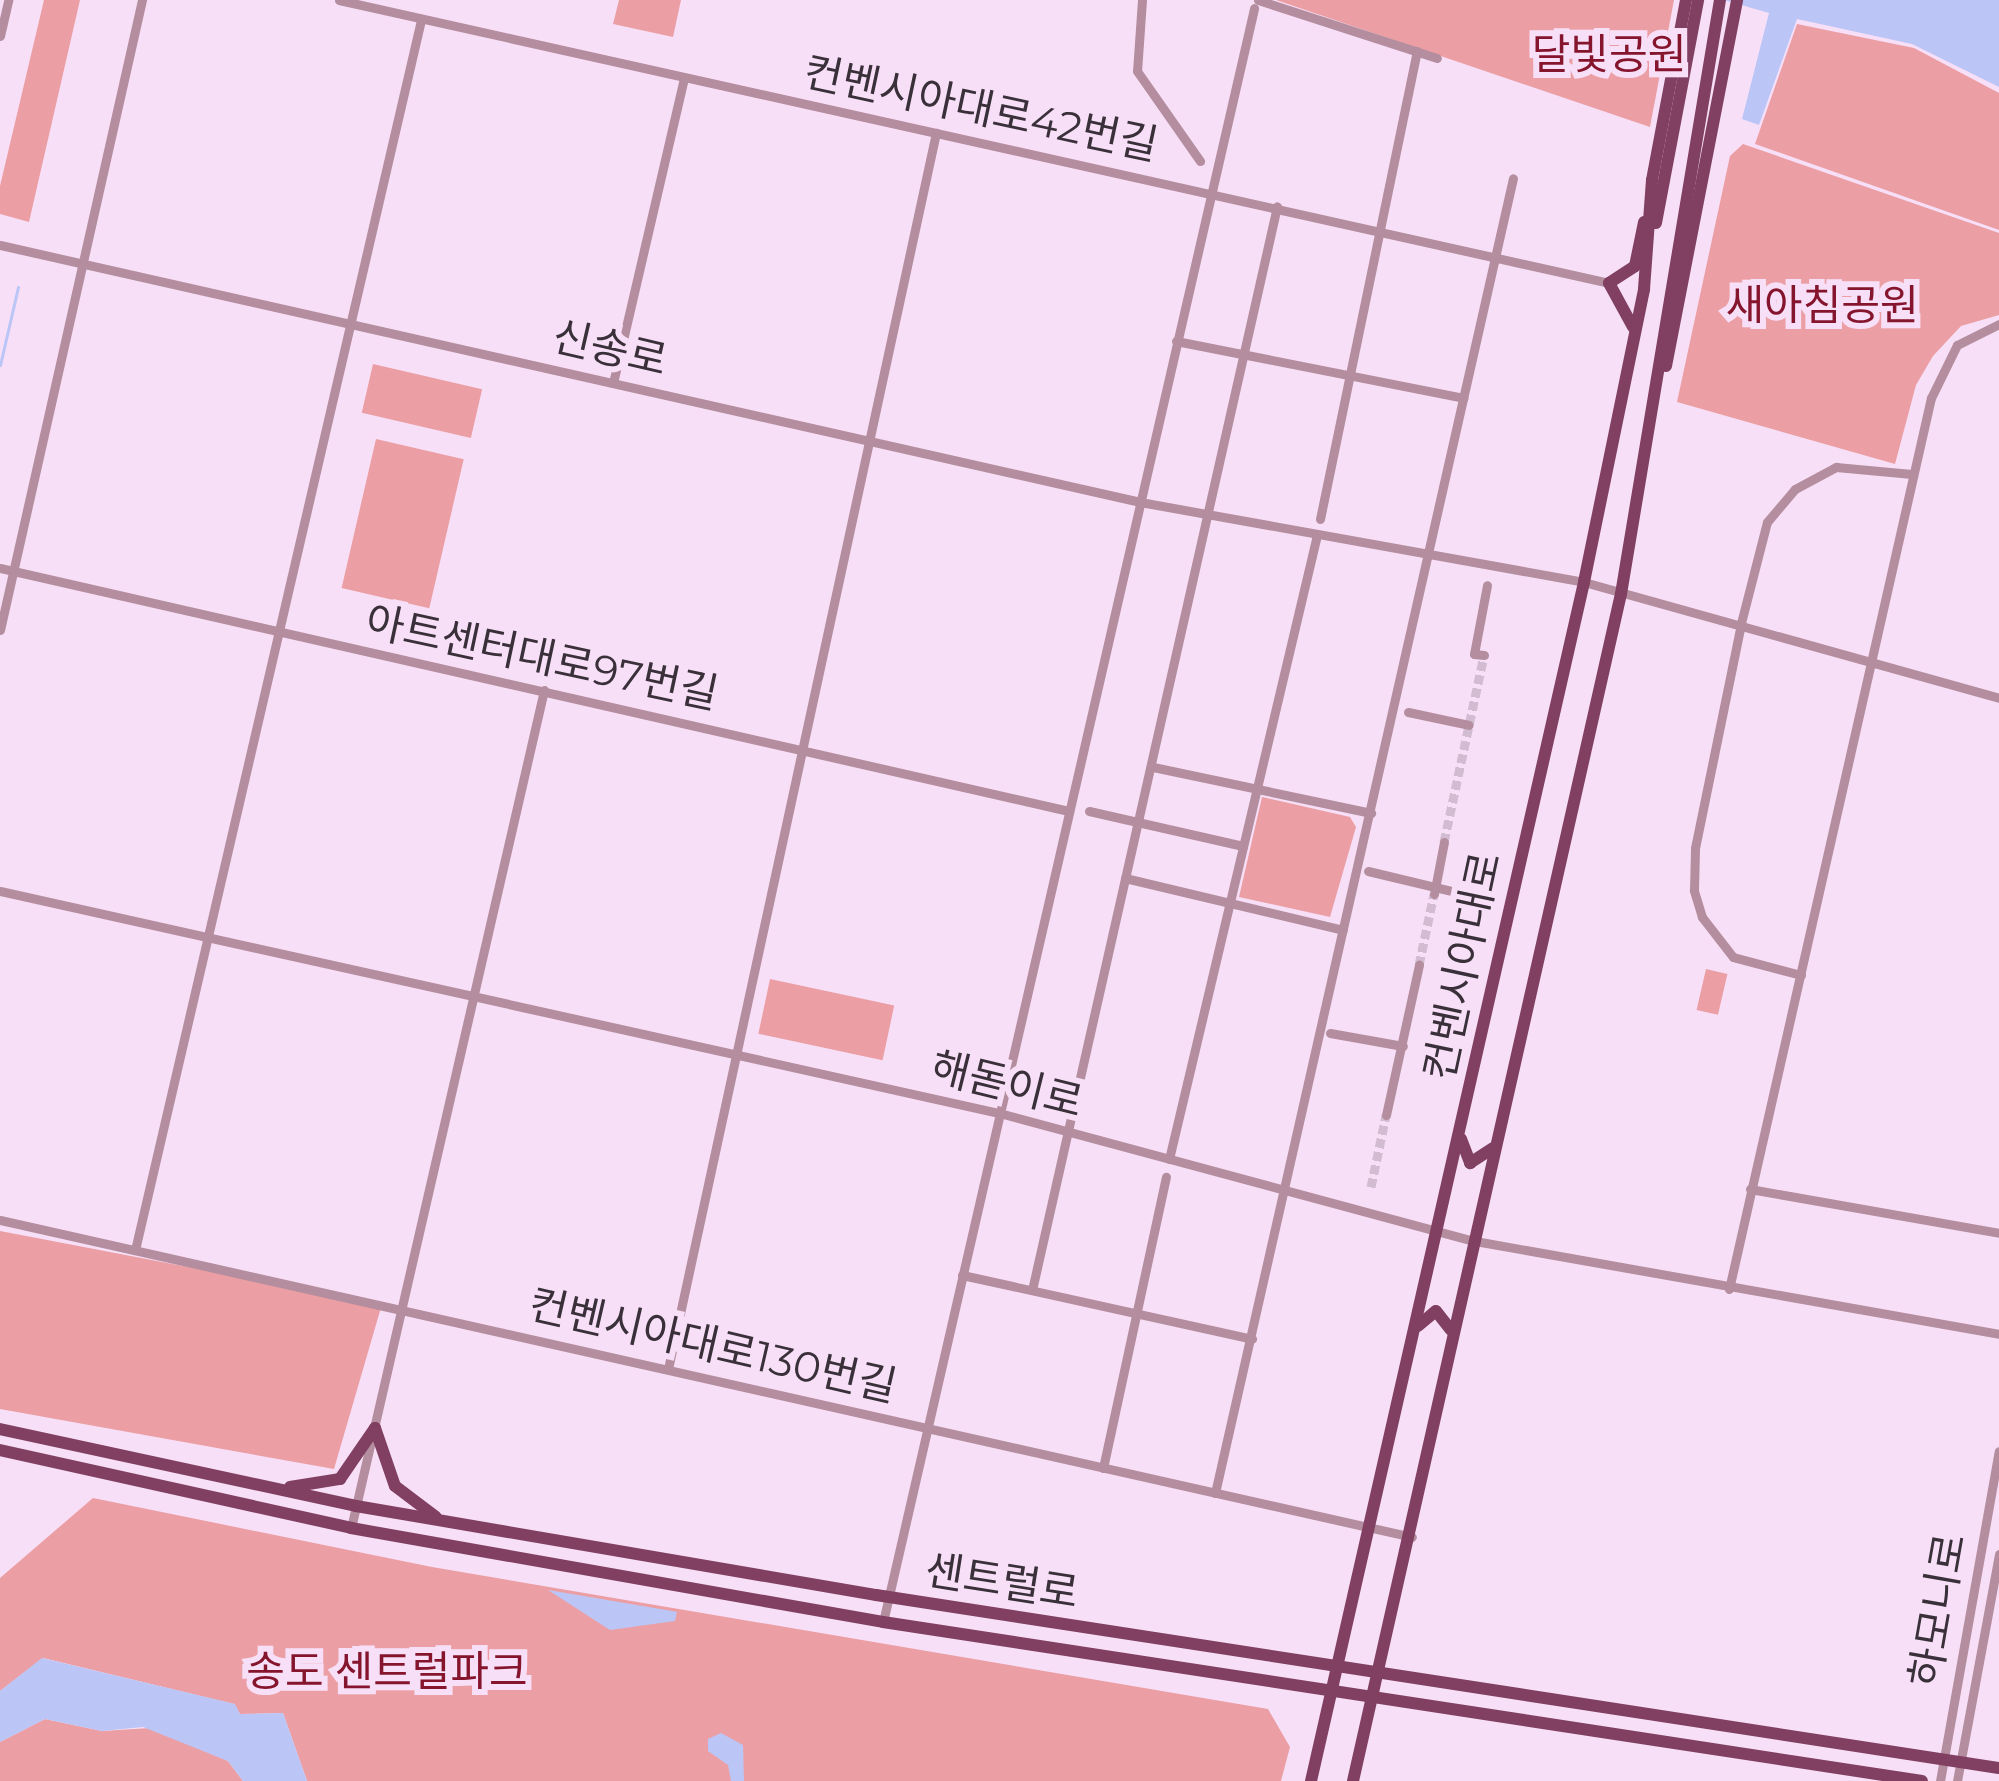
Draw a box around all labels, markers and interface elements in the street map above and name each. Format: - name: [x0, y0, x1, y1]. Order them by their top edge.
- park label: 달빛공원: [1532, 29, 1686, 79]
- street label: 컨벤시아대로42번길: [799, 46, 1163, 170]
- park label: 새아침공원: [1725, 280, 1919, 330]
- street label: 신송로: [548, 310, 672, 386]
- street label: 아트센터대로97번길: [361, 595, 723, 719]
- street label: 컨벤시아대로: [1413, 847, 1511, 1085]
- street label: 해돋이로: [926, 1041, 1088, 1127]
- street label: 컨벤시아대로130번길: [524, 1278, 902, 1412]
- street label: 하모니로: [1899, 1530, 1975, 1690]
- street label: 센트럴로: [922, 1544, 1082, 1618]
- park label: 송도 센트럴파크: [246, 1646, 528, 1696]

